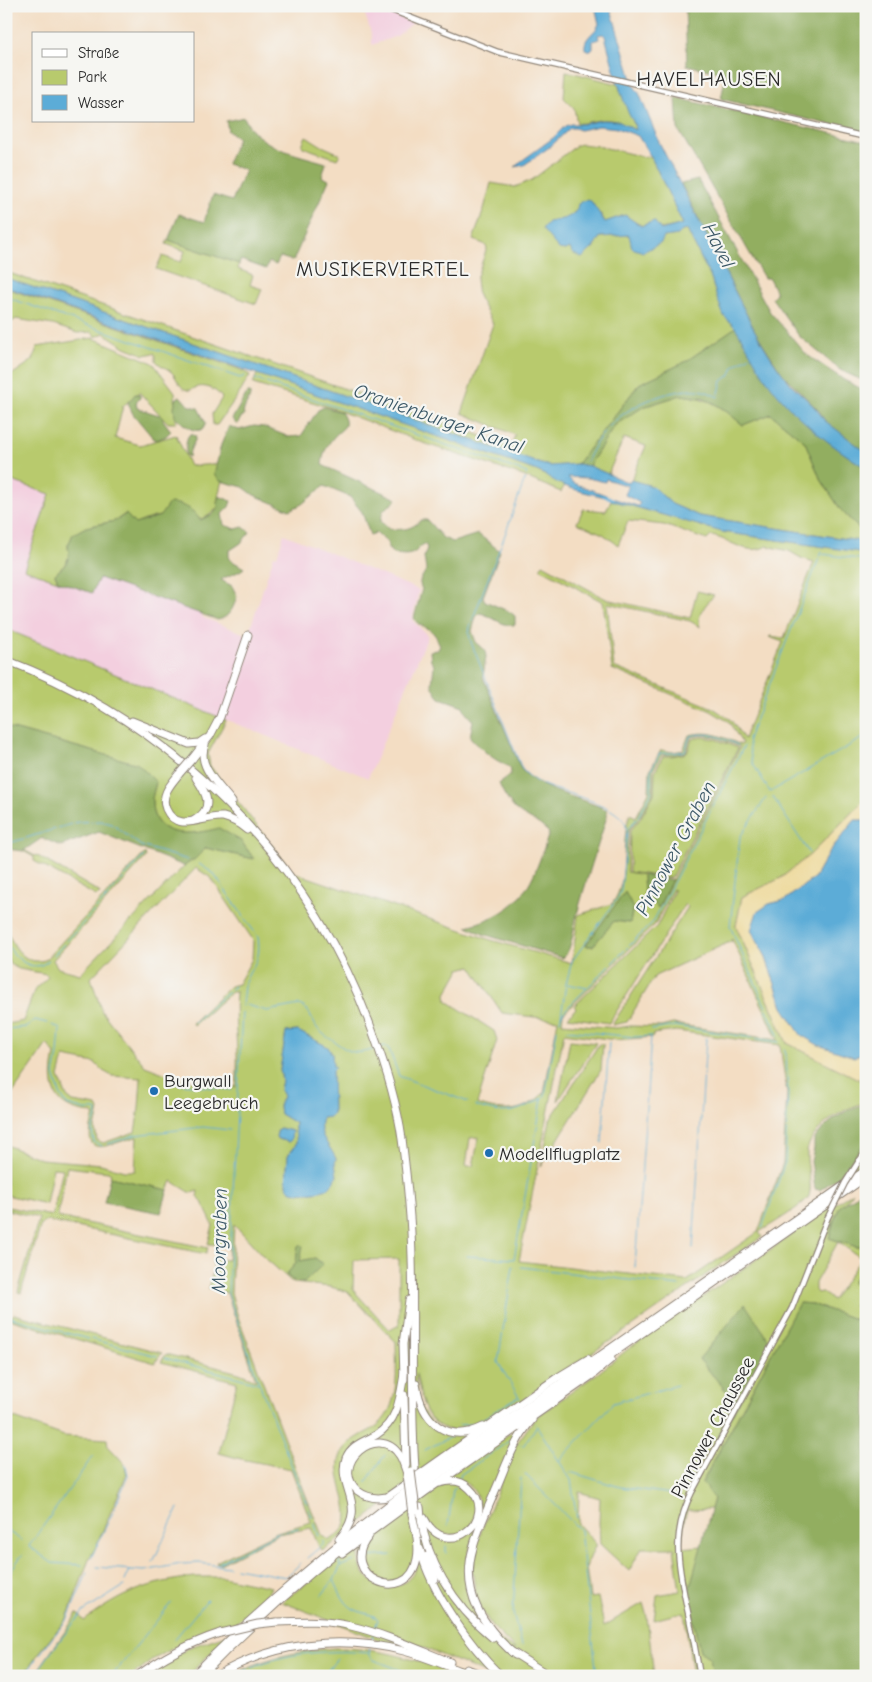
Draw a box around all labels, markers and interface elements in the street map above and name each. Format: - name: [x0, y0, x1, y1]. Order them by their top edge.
- legend: [32, 32, 195, 122]
- text: Straße: [78, 44, 120, 62]
- text: Park: [78, 68, 107, 86]
- district label: HAVELHAUSEN: [636, 68, 782, 91]
- text: Wasser: [78, 94, 124, 112]
- water label: Havel: [698, 219, 740, 272]
- district label: MUSIKERVIERTEL: [296, 258, 470, 281]
- water label: Oranienburger Kanal: [351, 379, 527, 459]
- water label: Pinnower Graben: [630, 777, 721, 919]
- place label: Burgwall Leegebruch: [164, 1070, 259, 1114]
- marker: Burgwall Leegebruch: [148, 1085, 160, 1097]
- place label: Modellflugplatz: [499, 1143, 620, 1165]
- marker: Modellflugplatz: [483, 1147, 495, 1159]
- water label: Moorgraben: [207, 1188, 232, 1295]
- street label: Pinnower Chaussee: [666, 1353, 759, 1502]

